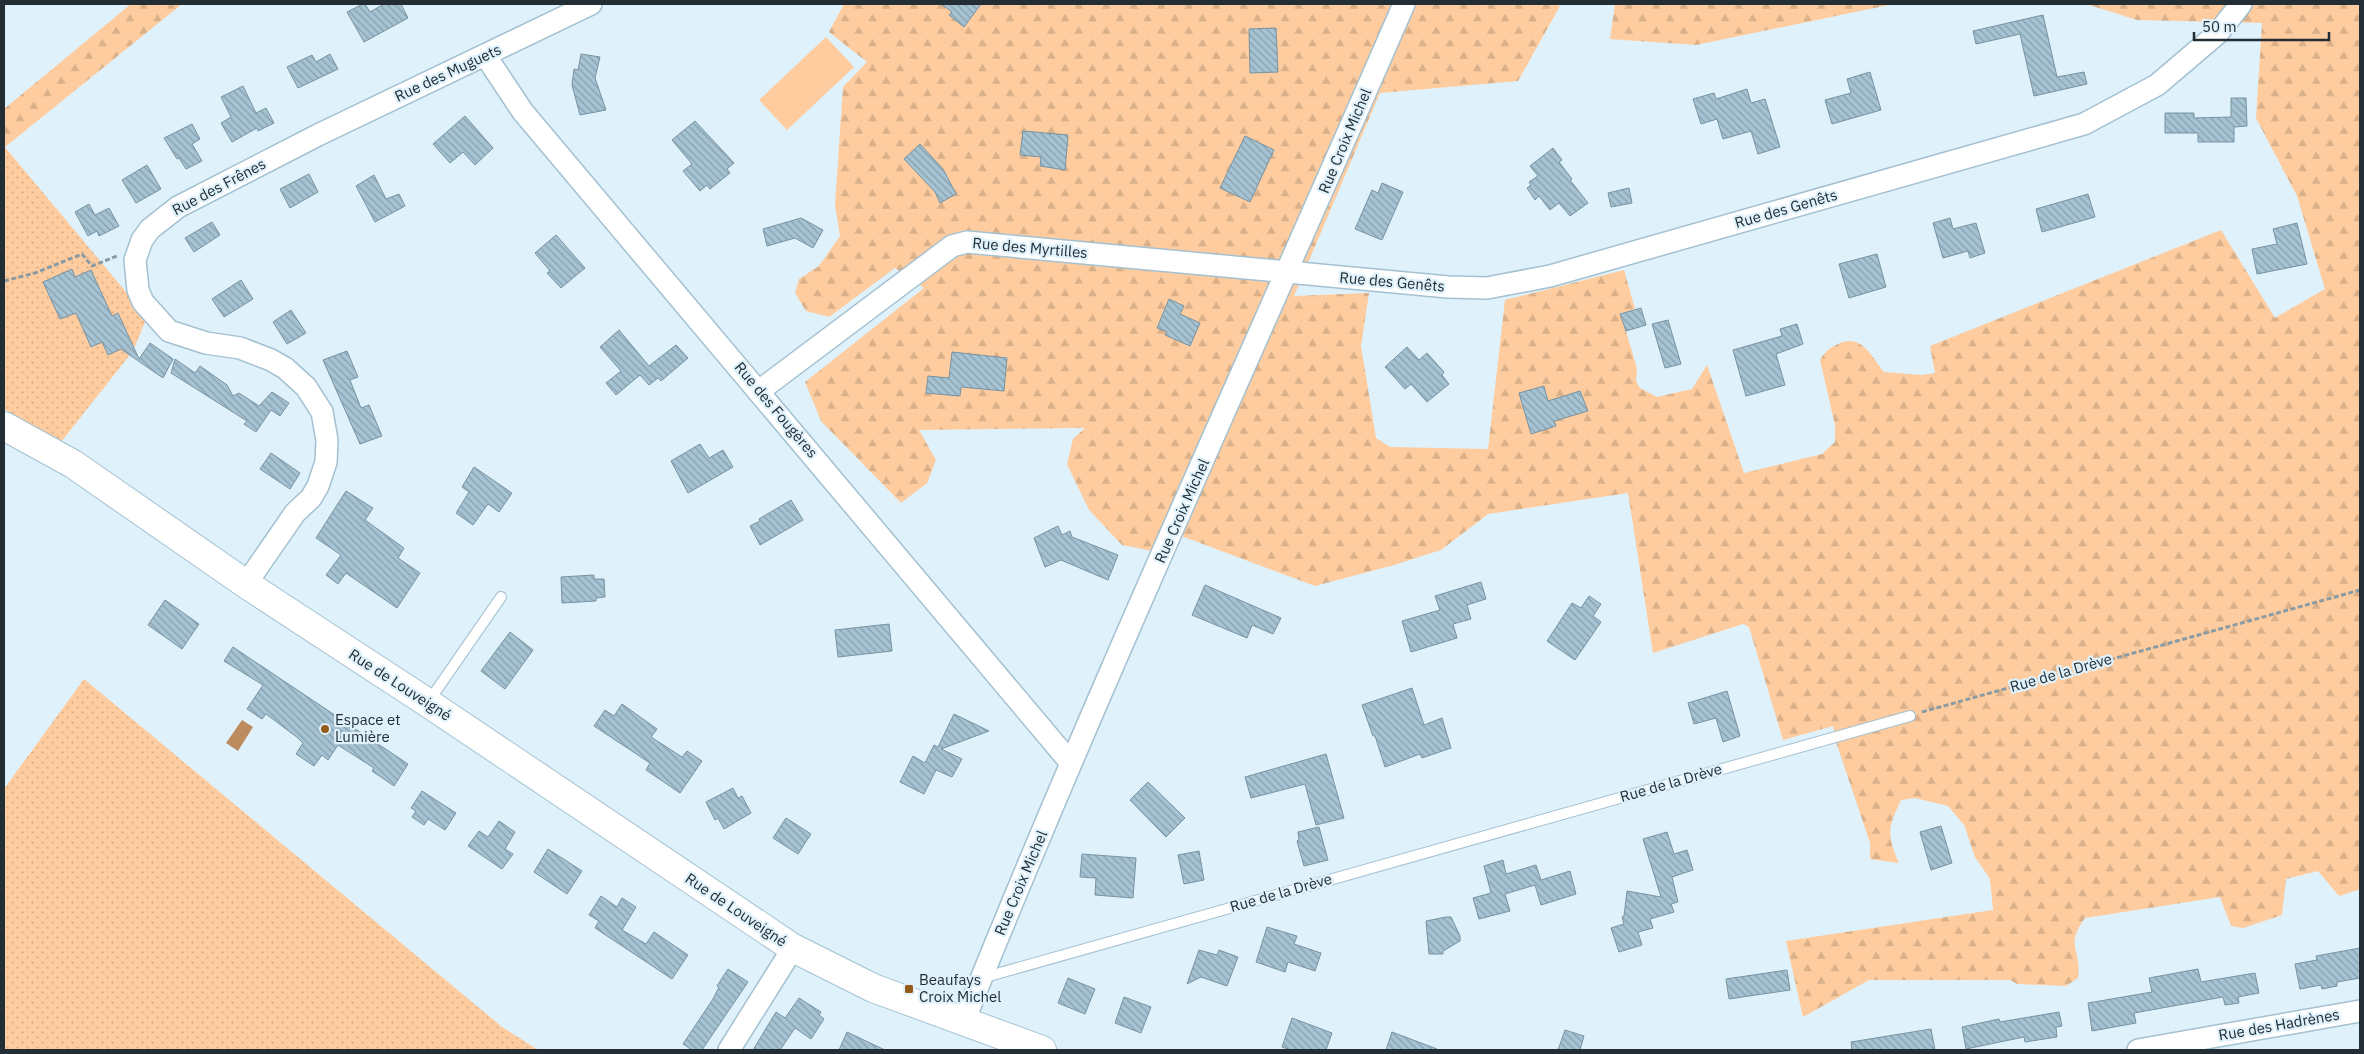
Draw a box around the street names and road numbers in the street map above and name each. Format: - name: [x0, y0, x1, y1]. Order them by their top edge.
- street label: Rue des Muguets: [391, 40, 504, 106]
- street label: Rue Croix Michel: [1314, 85, 1375, 196]
- street label: Rue des Frênes: [169, 154, 269, 219]
- street label: Rue des Genêts: [1732, 185, 1839, 232]
- street label: Rue des Myrtilles: [972, 233, 1088, 262]
- street label: Rue des Genêts: [1339, 267, 1446, 296]
- street label: Rue des Fougères: [731, 358, 822, 462]
- street label: Rue Croix Michel: [1150, 456, 1213, 566]
- street label: Rue de Louveigné: [345, 644, 455, 725]
- street label: Rue de la Drève: [2008, 649, 2114, 696]
- street label: Rue de la Drève: [1618, 759, 1724, 806]
- street label: Rue Croix Michel: [990, 827, 1051, 938]
- street label: Rue de Louveigné: [682, 869, 791, 951]
- street label: Rue de la Drève: [1228, 869, 1334, 916]
- street label: Rue des Hadrènes: [2217, 1004, 2341, 1045]

